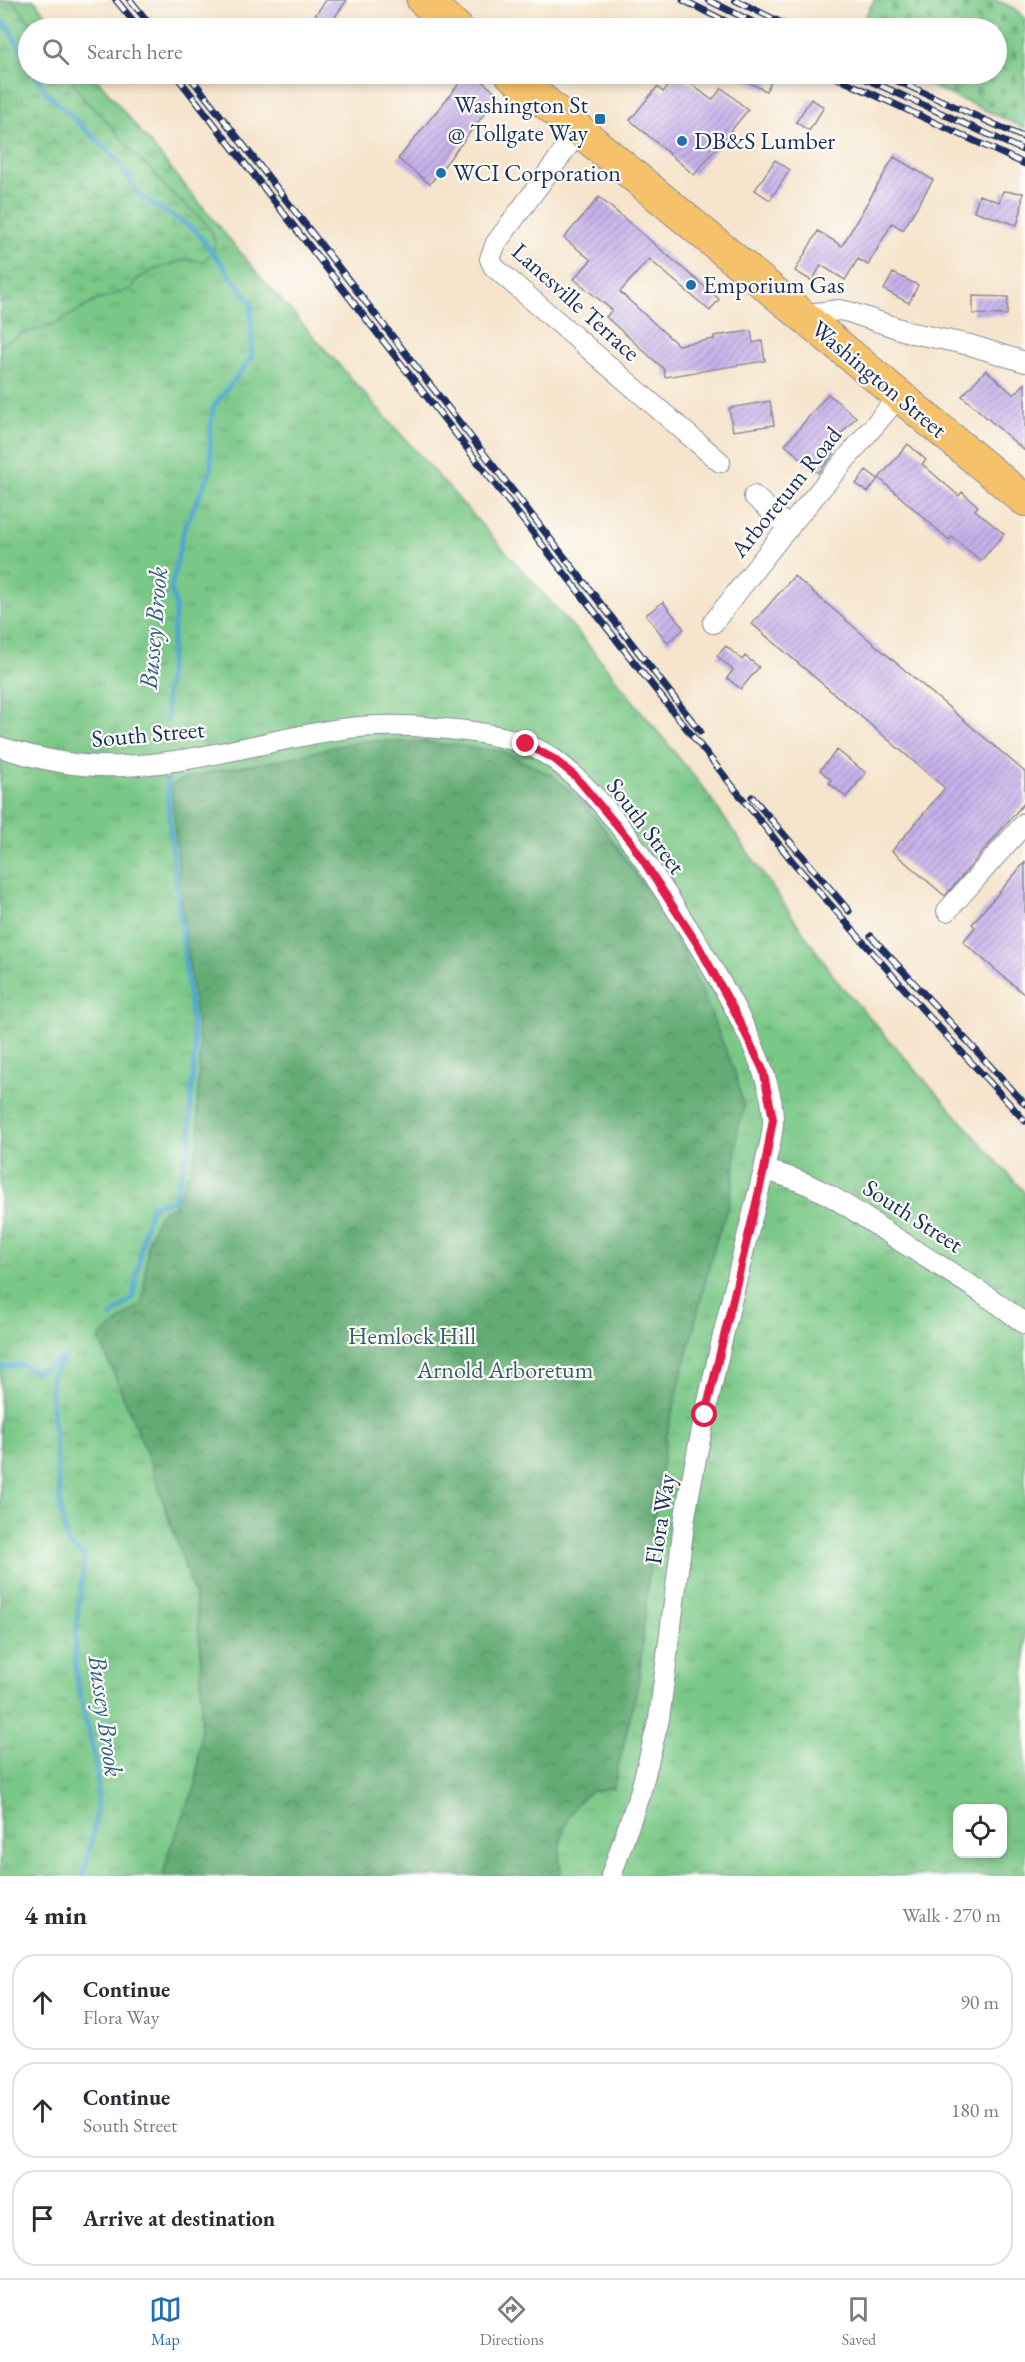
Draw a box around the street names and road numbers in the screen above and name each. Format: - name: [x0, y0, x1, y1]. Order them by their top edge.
- street label: Lanesville Terrace: [506, 236, 647, 368]
- street label: Washington Street: [805, 313, 954, 445]
- street label: Arboretum Road: [723, 419, 849, 564]
- street label: South Street: [90, 713, 206, 754]
- street label: South Street: [600, 771, 693, 881]
- street label: South Street: [857, 1172, 970, 1260]
- street label: Flora Way: [637, 1471, 682, 1567]

